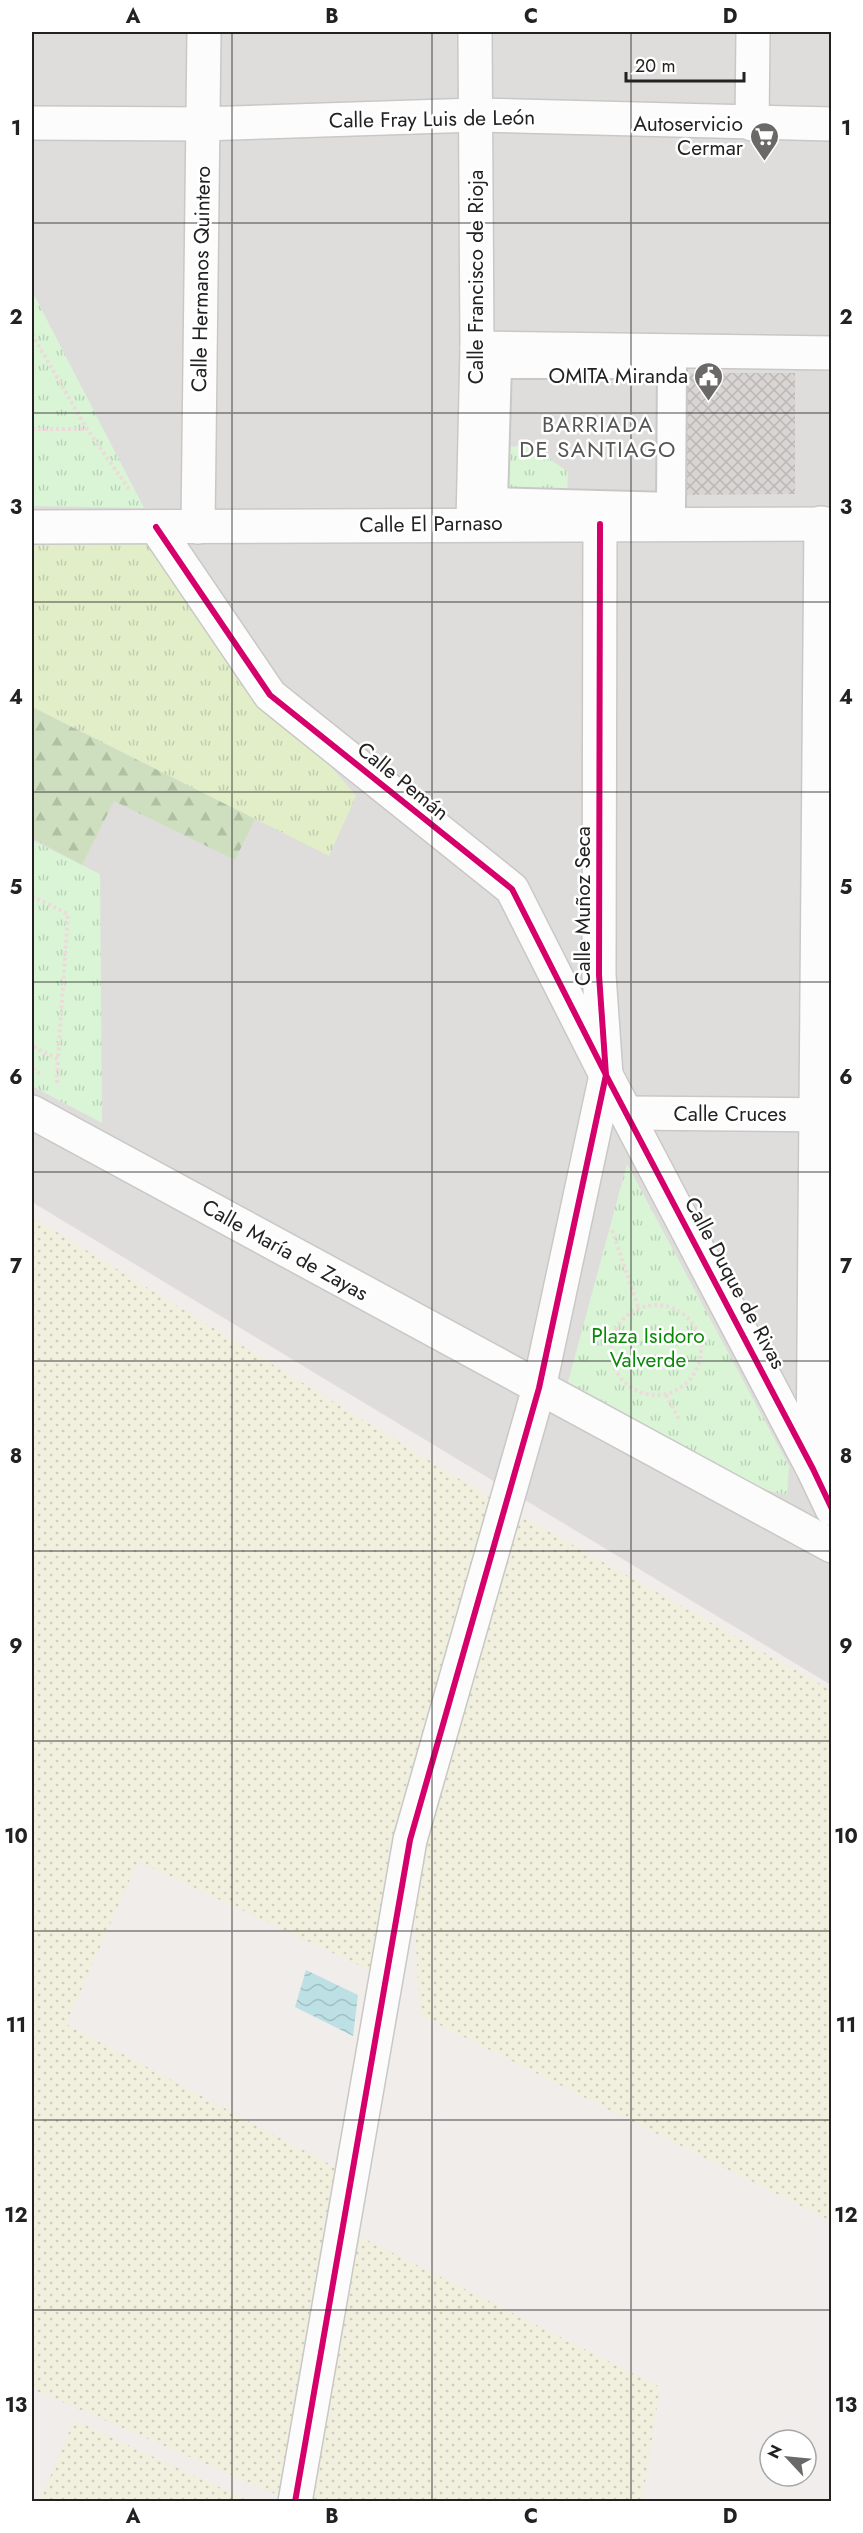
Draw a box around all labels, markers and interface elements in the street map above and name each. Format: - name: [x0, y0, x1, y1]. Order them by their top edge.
- text: A: [125, 2, 141, 31]
- text: B: [325, 2, 339, 31]
- text: C: [524, 2, 538, 31]
- text: D: [723, 2, 737, 31]
- scale bar: [626, 45, 744, 83]
- text: 20 m: [635, 53, 675, 79]
- street label: Calle Fray Luis de León: [329, 102, 535, 136]
- place label: Autoservicio Cermar: [633, 109, 744, 163]
- text: 1: [11, 114, 21, 143]
- text: 1: [841, 114, 851, 143]
- supermarket icon: Autoservicio Cermar: [748, 120, 780, 162]
- street label: Calle Hermanos Quintero: [184, 166, 218, 392]
- street label: Calle Francisco de Rioja: [461, 170, 491, 384]
- text: 2: [9, 303, 23, 332]
- text: 2: [839, 303, 853, 332]
- public building icon: OMITA Miranda: [693, 360, 725, 402]
- place label: OMITA Miranda: [549, 361, 688, 391]
- district label: BARRIADA DE SANTIAGO: [519, 408, 677, 465]
- text: 3: [10, 493, 22, 522]
- text: 3: [840, 493, 852, 522]
- street label: Calle El Parnaso: [359, 508, 503, 540]
- text: 4: [9, 683, 23, 712]
- text: 4: [839, 683, 853, 712]
- street label: Calle Pemán: [351, 735, 455, 827]
- street label: Calle Muñoz Seca: [568, 826, 598, 986]
- text: 5: [10, 873, 23, 902]
- text: 5: [840, 873, 853, 902]
- text: 6: [9, 1063, 23, 1092]
- text: 6: [839, 1063, 853, 1092]
- street label: Calle Cruces: [673, 1099, 787, 1129]
- street label: Calle María de Zayas: [196, 1192, 374, 1308]
- street label: Calle Duque de Rivas: [677, 1192, 793, 1374]
- text: 7: [10, 1252, 23, 1281]
- text: 7: [840, 1252, 853, 1281]
- park label: Plaza Isidoro Valverde: [591, 1321, 705, 1375]
- text: 8: [10, 1442, 22, 1471]
- text: 8: [840, 1442, 852, 1471]
- text: 9: [9, 1632, 23, 1661]
- text: 9: [839, 1632, 853, 1661]
- text: 10: [4, 1822, 28, 1851]
- text: 10: [834, 1822, 858, 1851]
- text: 11: [6, 2011, 26, 2040]
- text: 11: [836, 2011, 856, 2040]
- text: 12: [4, 2201, 28, 2230]
- text: 12: [834, 2201, 858, 2230]
- text: 13: [5, 2391, 27, 2420]
- text: 13: [835, 2391, 857, 2420]
- north arrow: [758, 2428, 818, 2488]
- text: N: [762, 2441, 788, 2462]
- text: A: [125, 2502, 141, 2531]
- text: B: [325, 2502, 339, 2531]
- text: C: [524, 2502, 538, 2531]
- text: D: [723, 2502, 737, 2531]

